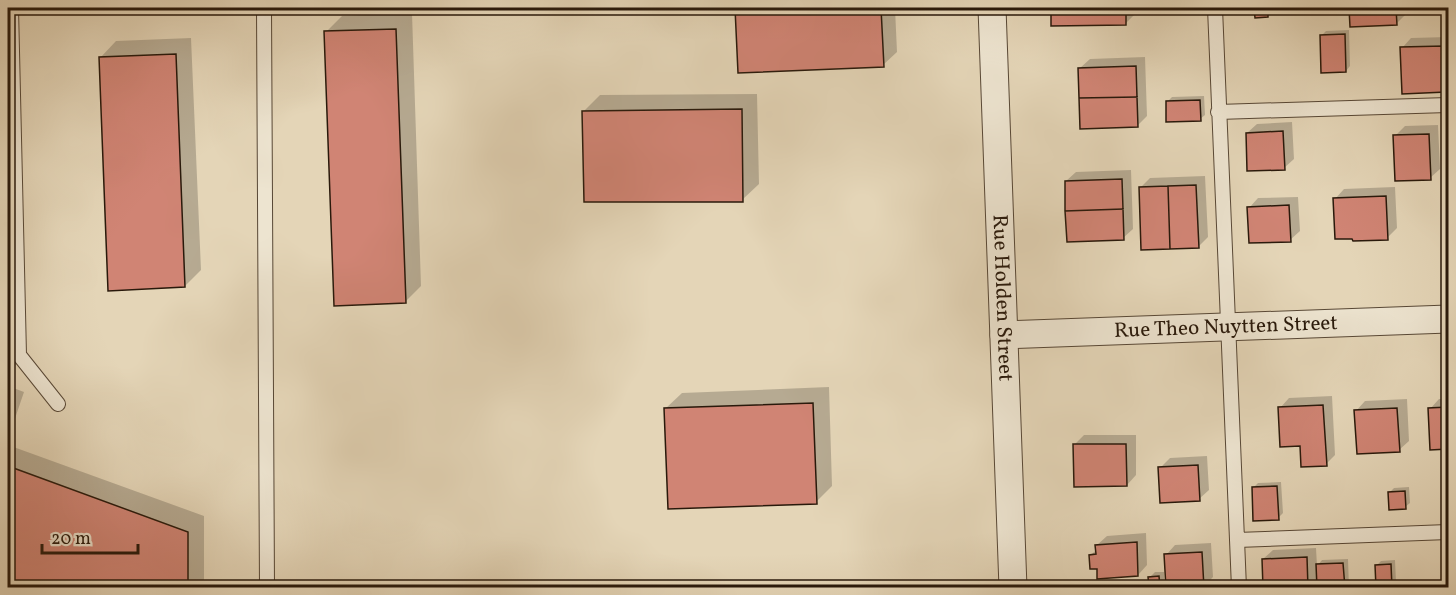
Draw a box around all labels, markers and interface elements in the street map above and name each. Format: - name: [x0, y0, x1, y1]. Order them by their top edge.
- street label: Rue Holden Street: [985, 214, 1020, 382]
- street label: Rue Theo Nuytten Street: [1113, 308, 1338, 346]
- scale bar: [42, 517, 138, 555]
- text: 20 m: [51, 527, 91, 552]

